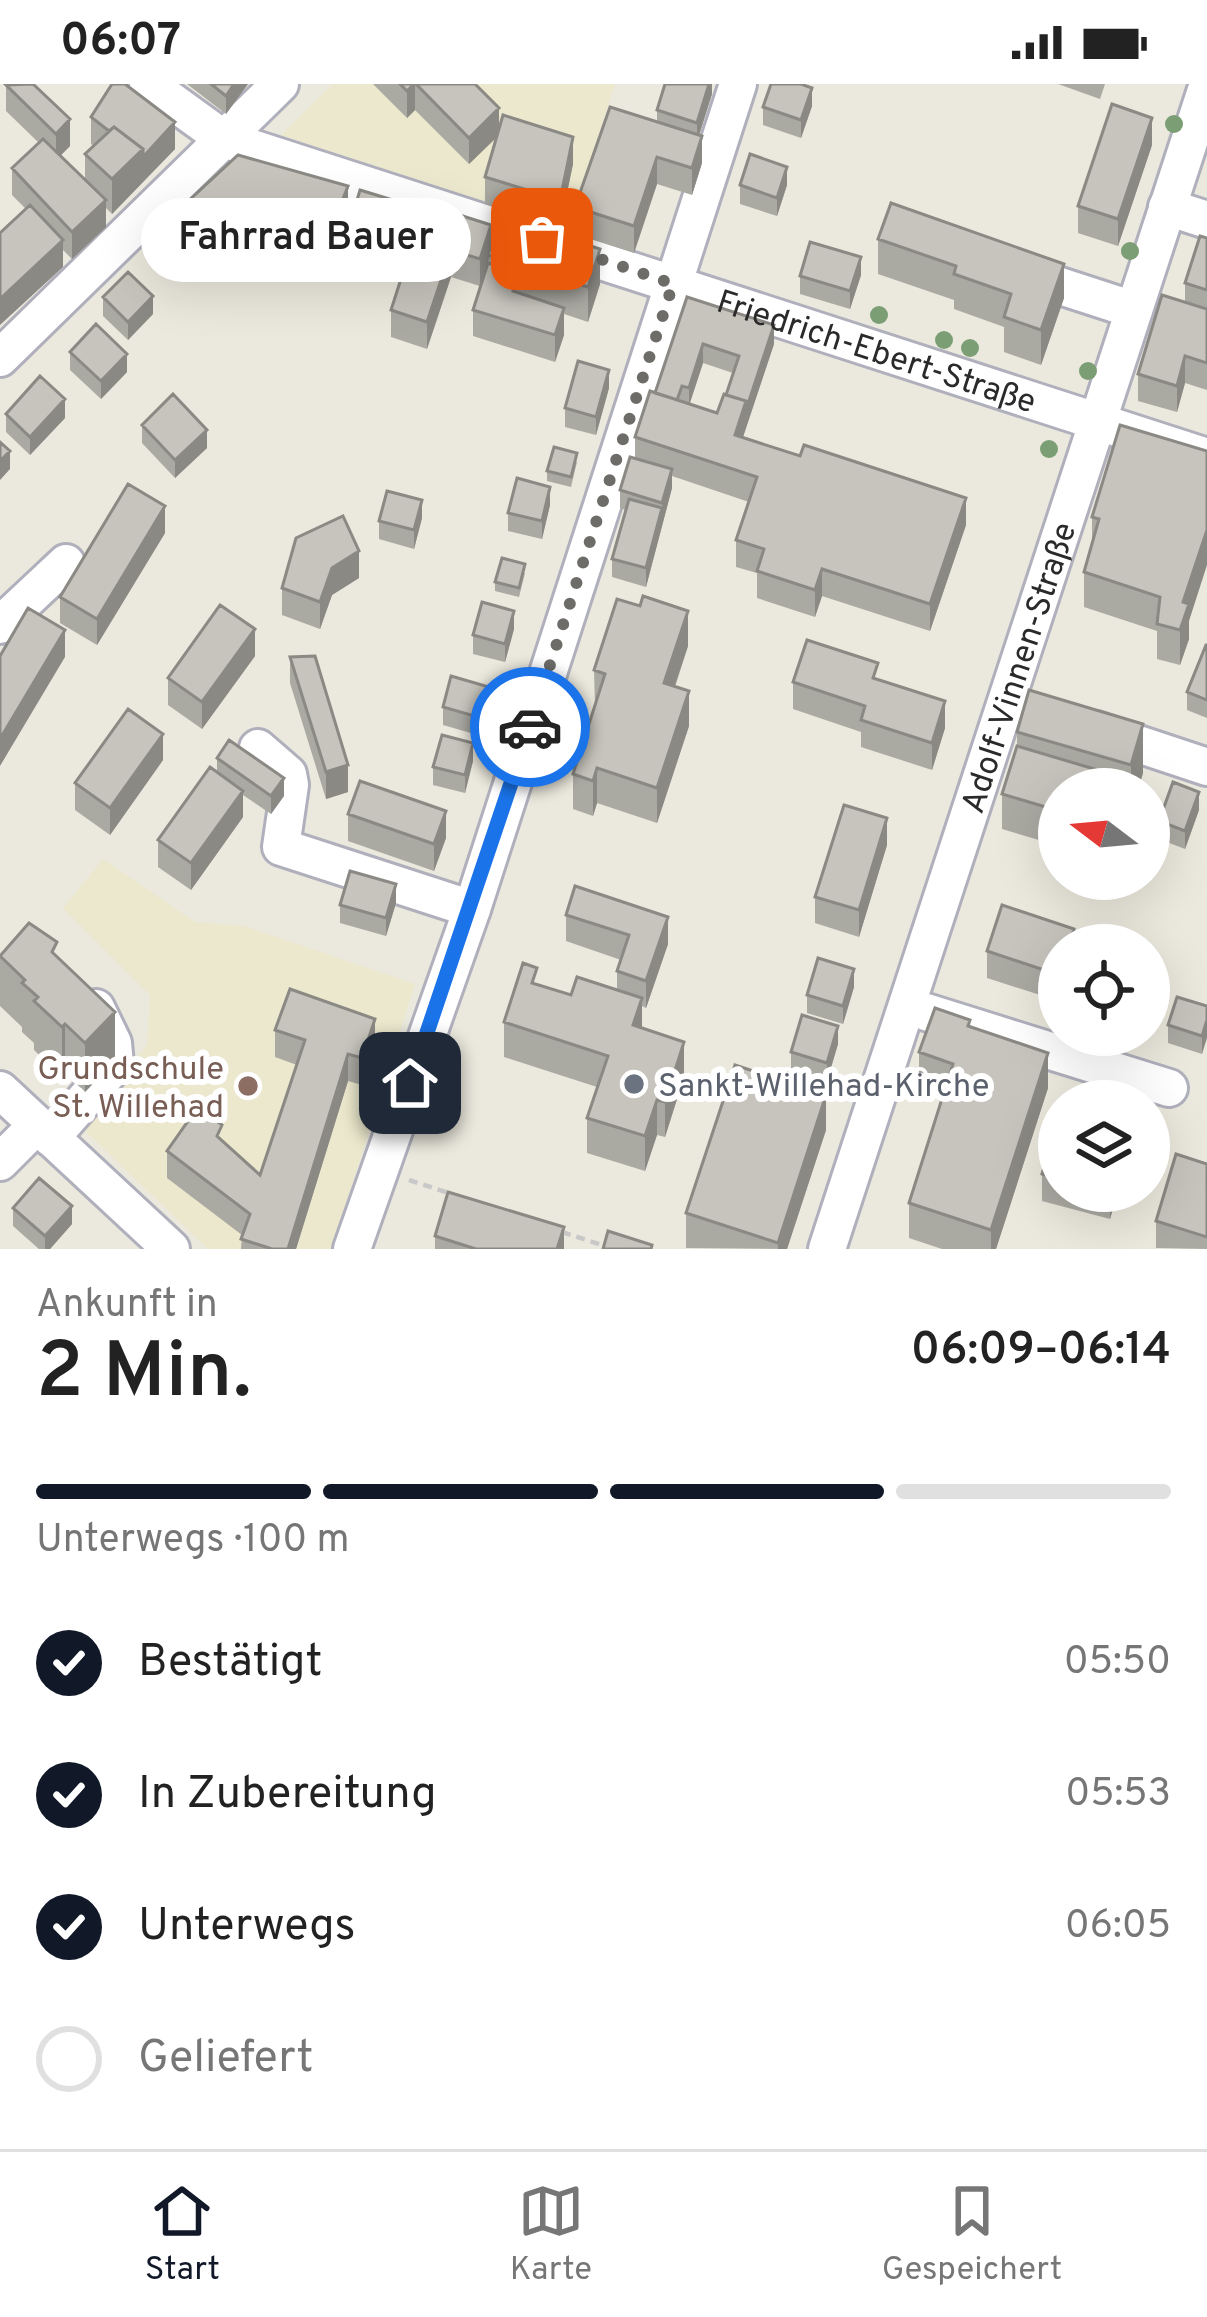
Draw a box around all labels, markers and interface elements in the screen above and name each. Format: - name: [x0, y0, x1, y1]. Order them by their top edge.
- text: 06:07: [60, 14, 181, 71]
- pin: [491, 188, 593, 290]
- callout: Fahrrad Bauer: [140, 197, 470, 281]
- icon: bag: [509, 206, 575, 272]
- text: Fahrrad Bauer: [178, 215, 434, 264]
- street label: Friedrich-Ebert-Straße: [711, 283, 1041, 425]
- street label: Adolf-Vinnen-Straße: [954, 518, 1088, 819]
- courier: [470, 667, 590, 787]
- icon: car: [497, 694, 563, 760]
- north arrow: [1038, 768, 1170, 900]
- map controls: [1038, 768, 1170, 1212]
- button: locate: [1038, 924, 1170, 1056]
- pin: [359, 1032, 461, 1134]
- place label: Grundschule St. Willehad: [37, 1050, 224, 1130]
- icon: home: [377, 1050, 443, 1116]
- place label: Sankt-Willehad-Kirche: [658, 1067, 990, 1109]
- marker: Sankt-Willehad-Kirche: [621, 1071, 647, 1097]
- marker: Grundschule St. Willehad: [235, 1073, 261, 1099]
- button: layers: [1038, 1080, 1170, 1212]
- text: Ankunft in: [36, 1282, 218, 1331]
- text: 06:09–06:14: [911, 1323, 1171, 1380]
- text: 2 Min.: [36, 1326, 252, 1425]
- text: Unterwegs · 100 m: [36, 1517, 349, 1566]
- icon: check: [36, 1630, 102, 1696]
- text: Bestätigt: [138, 1635, 322, 1692]
- text: 05:50: [1064, 1639, 1171, 1688]
- icon: check: [36, 1762, 102, 1828]
- text: In Zubereitung: [138, 1767, 437, 1824]
- text: 05:53: [1065, 1771, 1171, 1820]
- icon: check: [36, 1894, 102, 1960]
- text: Unterwegs: [138, 1899, 356, 1956]
- text: 06:05: [1065, 1903, 1171, 1952]
- text: Geliefert: [138, 2031, 313, 2088]
- tab: Start: [145, 2178, 220, 2292]
- tab: Karte: [510, 2178, 592, 2292]
- tab: Gespeichert: [882, 2178, 1062, 2292]

